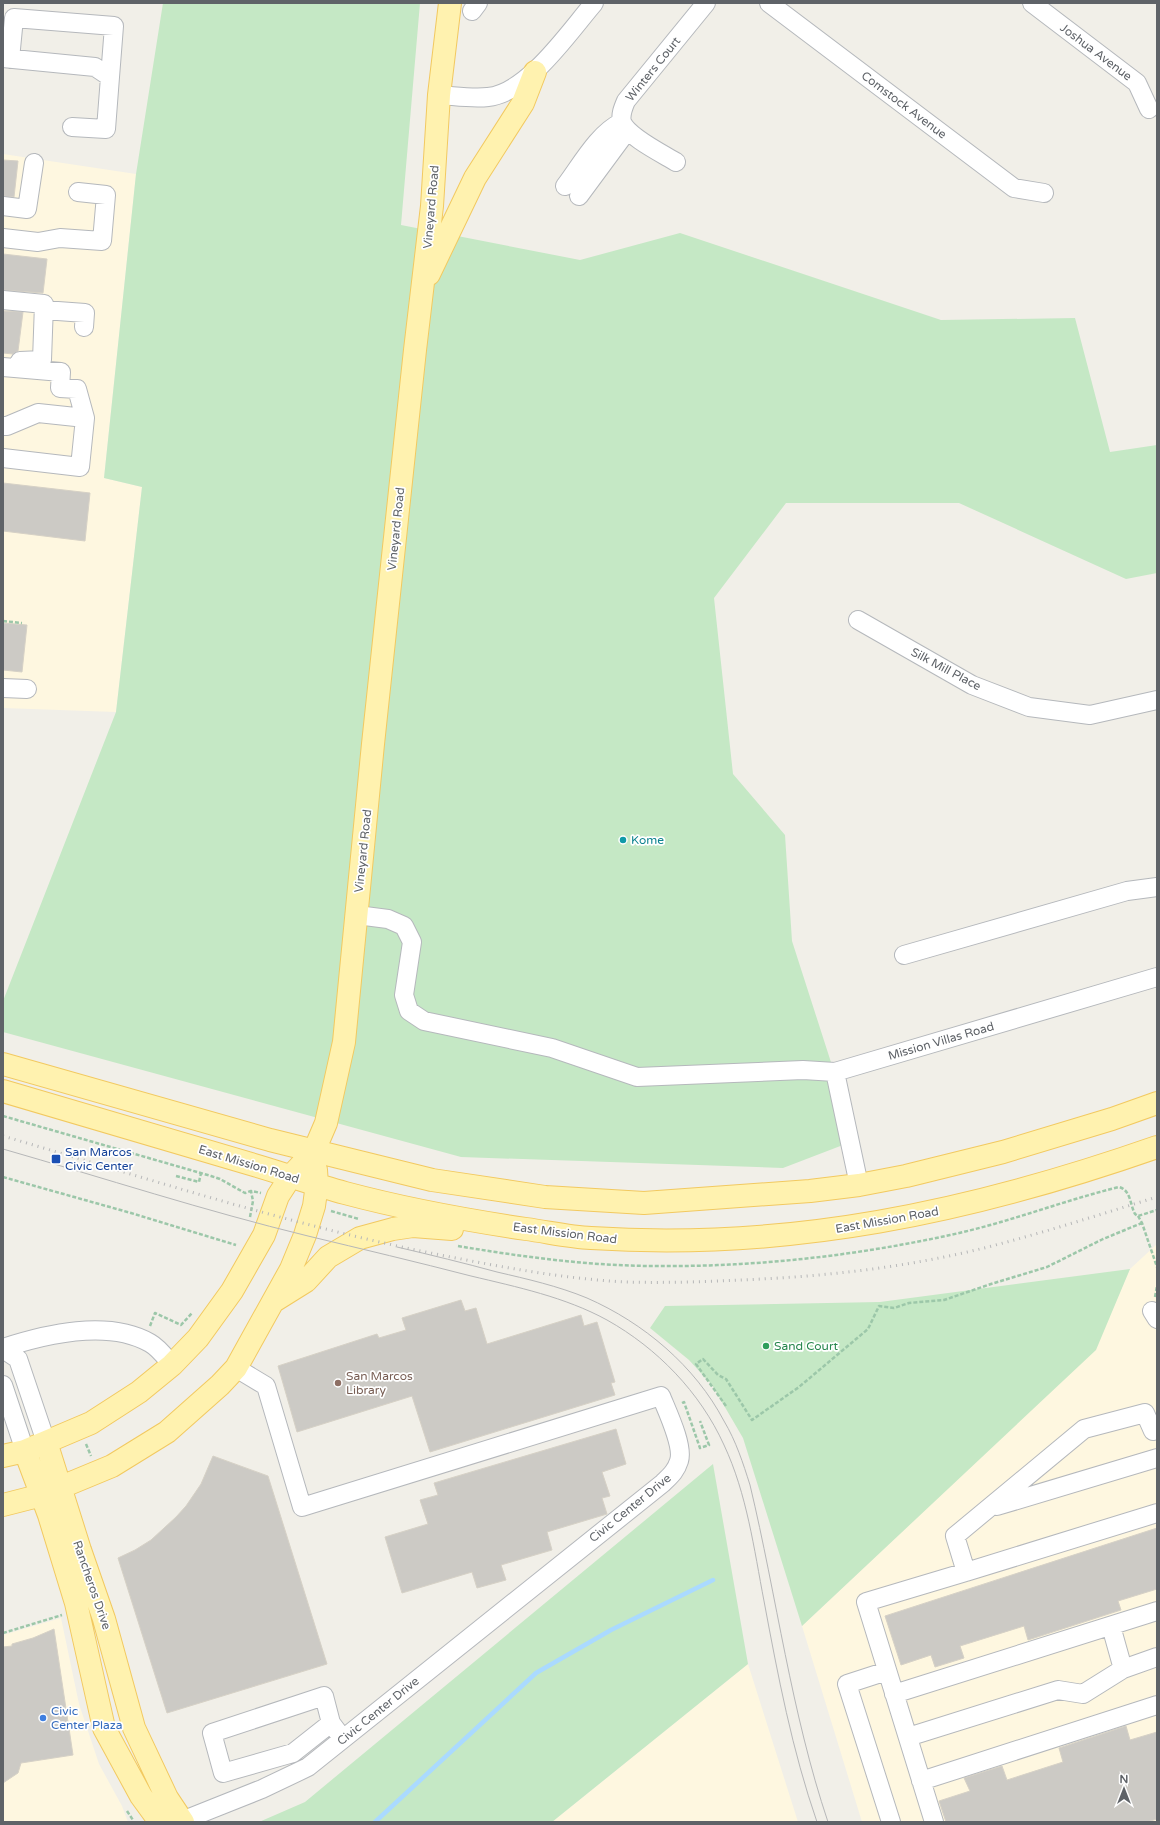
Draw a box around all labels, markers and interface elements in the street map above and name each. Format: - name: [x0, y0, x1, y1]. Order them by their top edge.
- street label: Joshua Avenue: [1057, 21, 1135, 84]
- street label: Winters Court: [623, 34, 684, 104]
- street label: Comstock Avenue: [859, 68, 949, 142]
- street label: Vineyard Road: [420, 165, 442, 249]
- street label: Vineyard Road: [385, 487, 407, 571]
- street label: Silk Mill Place: [909, 645, 984, 693]
- street label: Vineyard Road: [352, 809, 374, 893]
- place label: Kome: [631, 833, 664, 847]
- marker: Kome: [618, 835, 628, 845]
- street label: Mission Villas Road: [886, 1019, 996, 1063]
- street label: East Mission Road: [197, 1142, 301, 1186]
- place label: San Marcos Civic Center: [65, 1145, 134, 1173]
- marker: San Marcos Civic Center: [50, 1153, 62, 1165]
- street label: East Mission Road: [834, 1204, 940, 1236]
- street label: East Mission Road: [512, 1220, 618, 1246]
- place label: Sand Court: [774, 1339, 838, 1353]
- marker: Sand Court: [761, 1341, 771, 1351]
- place label: San Marcos Library: [346, 1369, 413, 1397]
- marker: San Marcos Library: [333, 1378, 343, 1388]
- street label: Civic Center Drive: [586, 1471, 674, 1545]
- street label: Rancheros Drive: [70, 1539, 114, 1632]
- street label: Civic Center Drive: [334, 1674, 422, 1748]
- place label: Civic Center Plaza: [51, 1704, 123, 1732]
- marker: Civic Center Plaza: [38, 1713, 48, 1723]
- north arrow: [1104, 1769, 1144, 1809]
- text: N: [1120, 1773, 1128, 1786]

